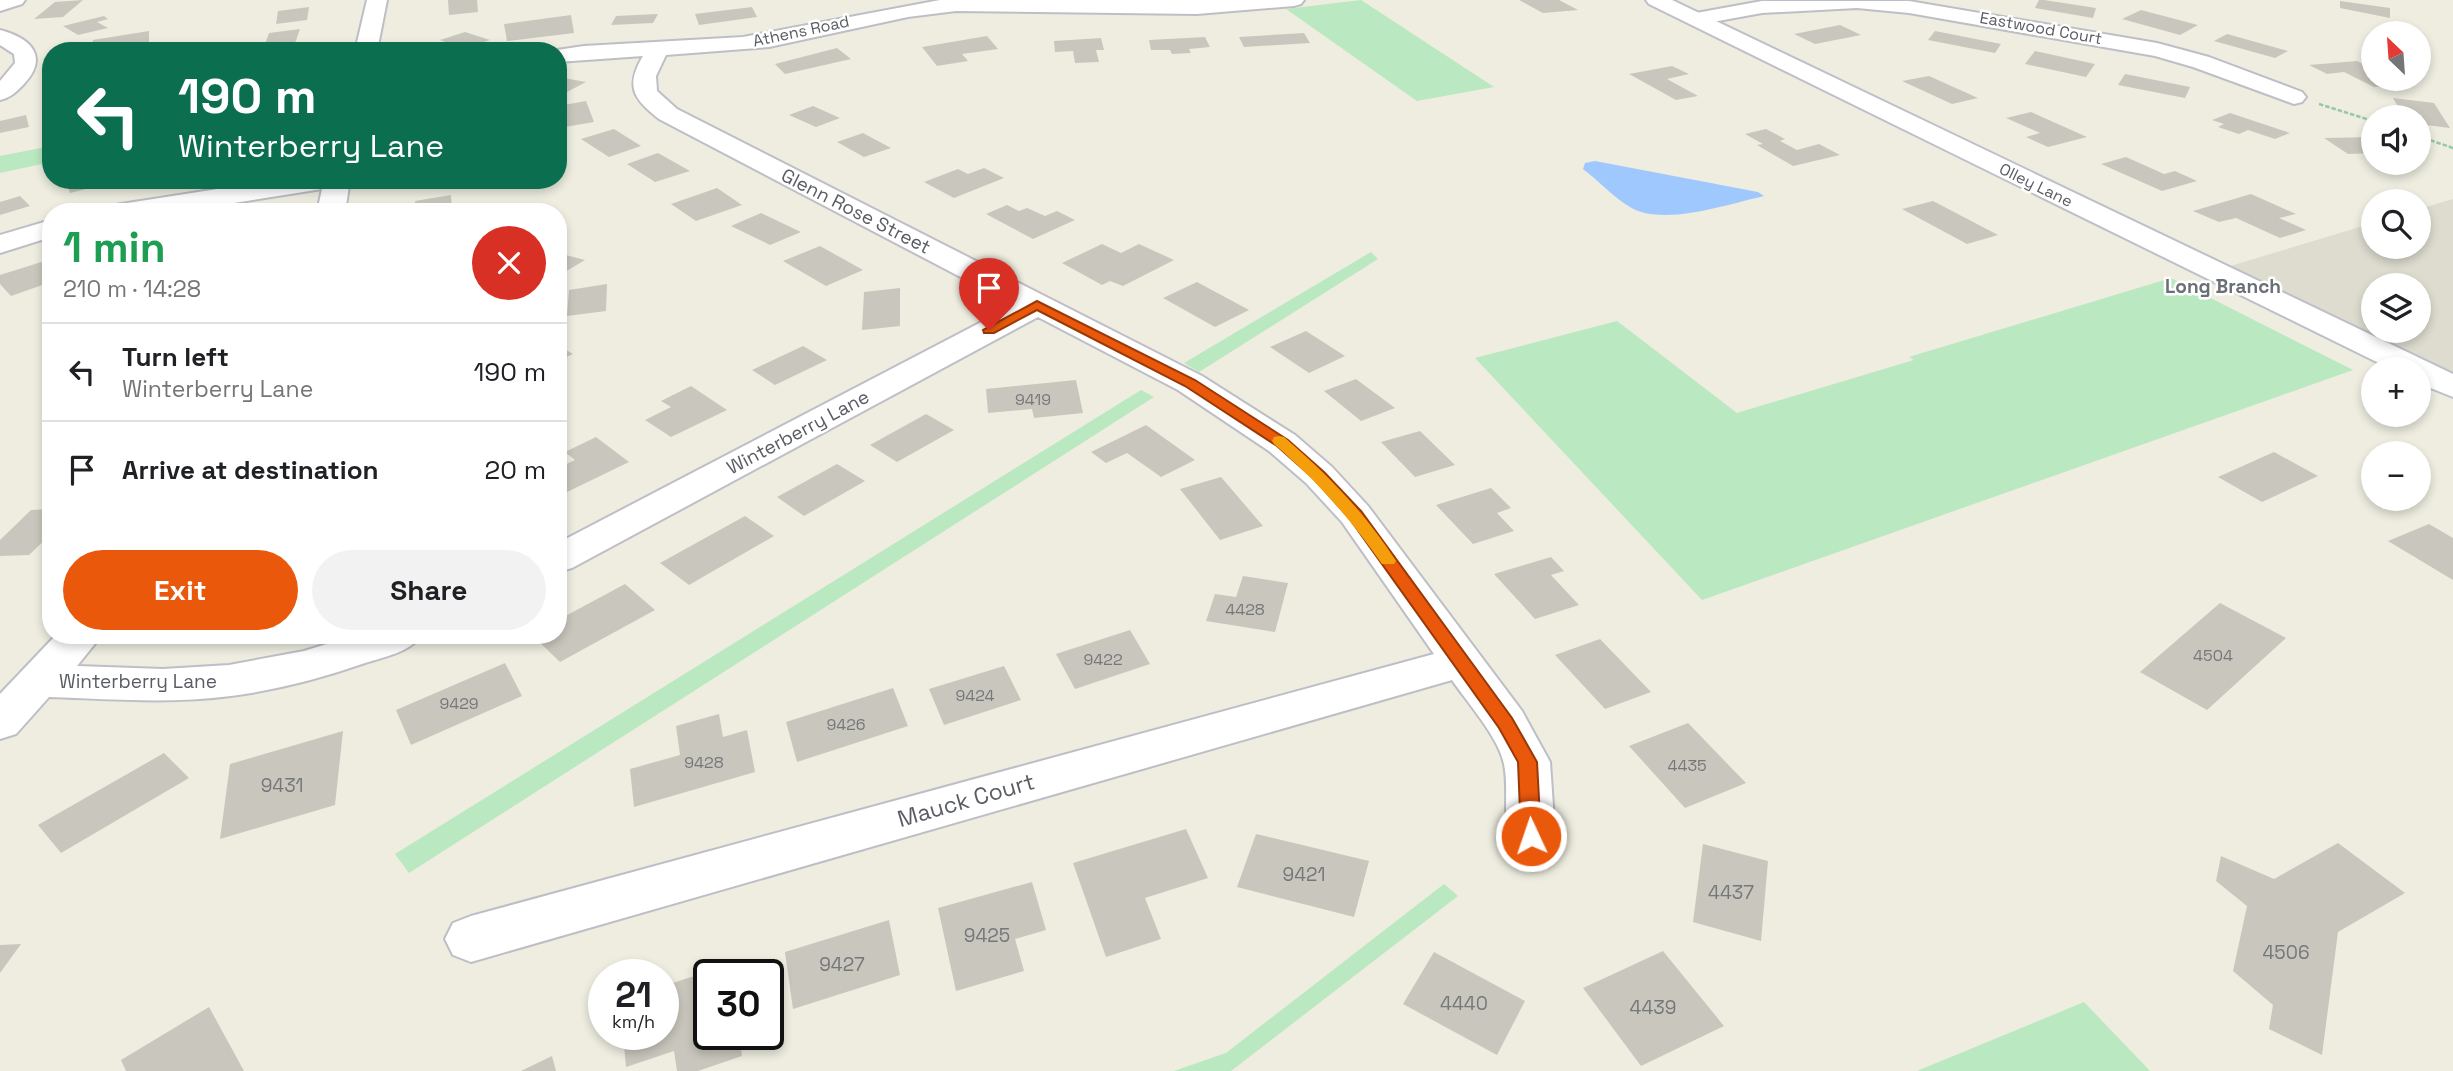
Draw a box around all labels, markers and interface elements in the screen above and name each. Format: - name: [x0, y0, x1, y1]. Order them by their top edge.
- street label: Eastwood Court: [1978, 7, 2104, 49]
- street label: Athens Road: [751, 11, 851, 51]
- north arrow: [2361, 21, 2431, 91]
- map controls: [2361, 21, 2431, 511]
- text: 190 m: [178, 65, 316, 127]
- icon: left: [63, 70, 154, 161]
- button: sound: [2361, 105, 2431, 175]
- text: Winterberry Lane: [178, 126, 444, 166]
- street label: Olley Lane: [1996, 158, 2076, 212]
- street label: Glenn Rose Street: [777, 163, 935, 259]
- button: search: [2361, 189, 2431, 259]
- text: 1 min: [63, 221, 166, 274]
- button: close: [472, 226, 546, 300]
- pin: [959, 258, 1019, 330]
- icon: arrive: [970, 269, 1008, 307]
- button: layers: [2361, 273, 2431, 343]
- text: 210 m · 14:28: [63, 274, 201, 304]
- district label: Long Branch: [2165, 274, 2281, 299]
- text: Turn left: [122, 340, 229, 374]
- icon: left: [63, 353, 101, 391]
- text: 190 m: [474, 355, 546, 389]
- button: +: [2361, 357, 2431, 427]
- text: Winterberry Lane: [122, 374, 313, 404]
- street label: Winterberry Lane: [722, 384, 874, 480]
- house number: 9419: [1015, 389, 1051, 410]
- button: −: [2361, 441, 2431, 511]
- icon: arrive: [63, 451, 101, 489]
- text: Arrive at destination: [122, 453, 379, 487]
- text: 20 m: [485, 453, 546, 487]
- button: Exit: [63, 550, 298, 630]
- button: Share: [312, 550, 546, 630]
- house number: 4428: [1225, 599, 1265, 620]
- house number: 4504: [2193, 645, 2233, 666]
- house number: 9422: [1083, 649, 1123, 670]
- street label: Winterberry Lane: [59, 669, 217, 694]
- house number: 9424: [956, 685, 994, 706]
- house number: 9429: [439, 693, 479, 714]
- house number: 9426: [826, 714, 866, 735]
- house number: 9428: [684, 752, 724, 773]
- house number: 4435: [1667, 755, 1707, 776]
- street label: Mauck Court: [894, 766, 1038, 834]
- house number: 9431: [261, 773, 303, 798]
- position arrow: [1494, 799, 1568, 873]
- house number: 9421: [1283, 862, 1325, 887]
- house number: 4437: [1708, 880, 1754, 905]
- house number: 9425: [964, 923, 1010, 948]
- house number: 4506: [2262, 940, 2310, 965]
- house number: 9427: [819, 952, 865, 977]
- speed limit sign: 30: [693, 959, 784, 1050]
- text: 21: [615, 973, 652, 1017]
- house number: 4440: [1440, 991, 1488, 1016]
- house number: 4439: [1630, 995, 1676, 1020]
- text: km/h: [612, 1010, 655, 1033]

